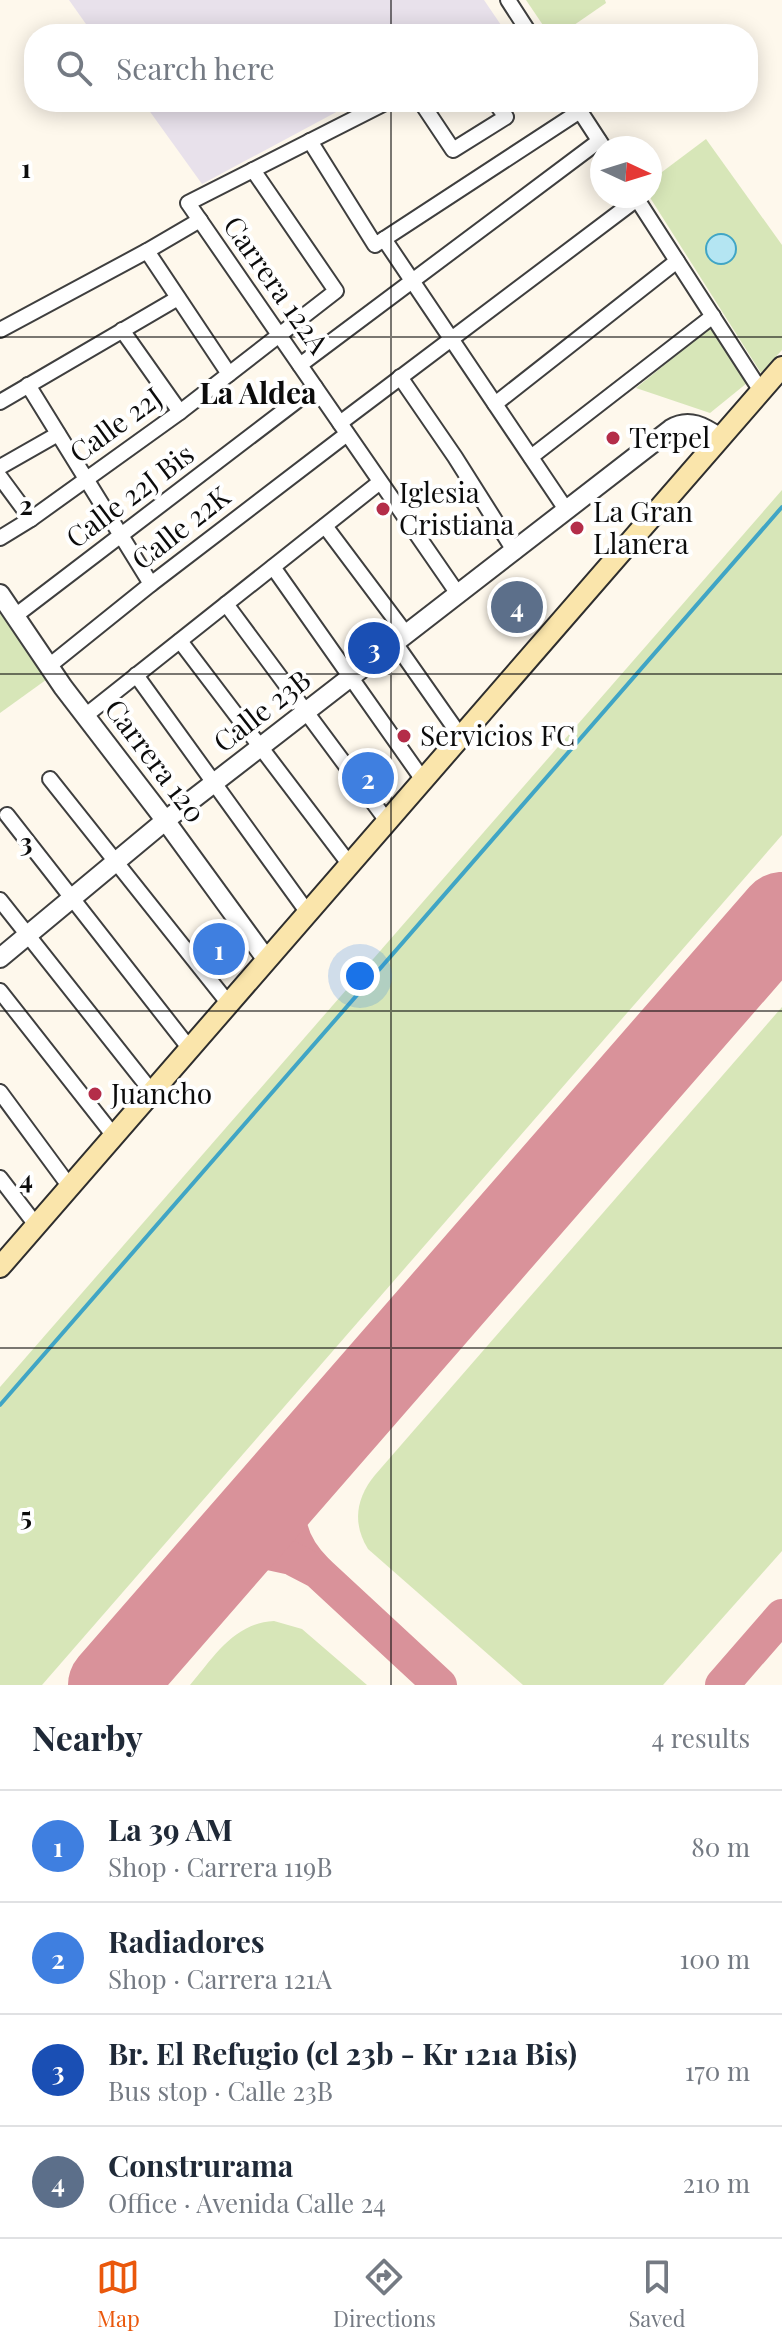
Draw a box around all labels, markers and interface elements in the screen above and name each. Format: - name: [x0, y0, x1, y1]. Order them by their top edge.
- search box: [24, 24, 758, 112]
- icon: search: [52, 46, 96, 90]
- text: Search here: [116, 48, 275, 88]
- north arrow: [590, 136, 662, 208]
- text: 1: [21, 150, 31, 185]
- street label: Carrera 122A: [216, 208, 338, 360]
- district label: La Aldea: [199, 372, 317, 412]
- street label: Calle 22J: [61, 378, 169, 470]
- place label: Terpel: [629, 418, 710, 455]
- marker: Terpel: [604, 429, 622, 447]
- street label: Calle 22J Bis: [58, 435, 201, 555]
- place label: Iglesia Cristiana: [399, 473, 514, 542]
- street label: Calle 22K: [123, 476, 237, 577]
- text: 2: [19, 487, 33, 522]
- place label: La Gran Llanera: [593, 492, 693, 561]
- marker: Iglesia Cristiana: [374, 500, 392, 518]
- marker: La Gran Llanera: [568, 519, 586, 537]
- pin: 4: [491, 577, 543, 637]
- pin: 3: [348, 618, 400, 678]
- street label: Calle 23B: [205, 660, 317, 759]
- street label: Carrera 120: [98, 691, 215, 829]
- place label: Servicios FC: [420, 716, 575, 753]
- marker: Servicios FC: [395, 727, 413, 745]
- pin: 2: [342, 748, 394, 808]
- text: 3: [20, 824, 32, 859]
- pin: 1: [193, 919, 245, 979]
- your location: [340, 956, 380, 996]
- place label: Juancho: [110, 1074, 212, 1111]
- marker: Juancho: [86, 1085, 104, 1103]
- text: 4: [19, 1161, 33, 1196]
- text: 5: [20, 1498, 32, 1533]
- text: Nearby: [32, 1714, 143, 1760]
- text: 4 results: [651, 1720, 750, 1755]
- text: La 39 AM: [108, 1809, 233, 1849]
- text: 1: [53, 1829, 63, 1864]
- text: 80 m: [691, 1829, 750, 1864]
- text: Shop · Carrera 119B: [108, 1849, 332, 1884]
- text: Radiadores: [108, 1921, 265, 1961]
- text: 2: [51, 1941, 65, 1976]
- text: 100 m: [680, 1941, 750, 1976]
- text: Shop · Carrera 121A: [108, 1961, 332, 1996]
- text: Br. El Refugio (cl 23b - Kr 121a Bis): [108, 2033, 577, 2073]
- text: 3: [52, 2053, 64, 2088]
- text: 170 m: [685, 2053, 750, 2088]
- text: Bus stop · Calle 23B: [108, 2073, 333, 2108]
- text: Construrama: [108, 2145, 293, 2185]
- text: 4: [51, 2165, 65, 2200]
- text: 210 m: [683, 2165, 750, 2200]
- text: Office · Avenida Calle 24: [108, 2185, 386, 2220]
- tab: Map: [96, 2255, 140, 2333]
- tab: Directions: [333, 2255, 436, 2333]
- tab: Saved: [628, 2255, 686, 2333]

